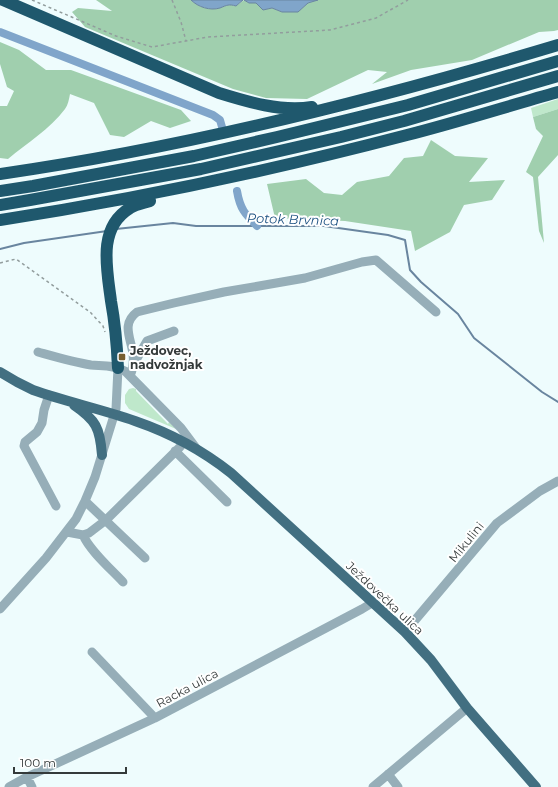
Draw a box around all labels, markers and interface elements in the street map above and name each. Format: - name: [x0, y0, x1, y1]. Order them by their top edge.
- water label: Potok Brvnica: [247, 209, 340, 229]
- place label: Ježdovec, nadvožnjak: [129, 343, 203, 372]
- marker: Ježdovec, nadvožnjak: [117, 352, 127, 362]
- street label: Mikulini: [445, 519, 487, 565]
- street label: Ježdovečka ulica: [342, 558, 427, 638]
- street label: Racka ulica: [153, 665, 221, 711]
- scale bar: [14, 749, 126, 775]
- text: 100 m: [20, 755, 56, 770]

